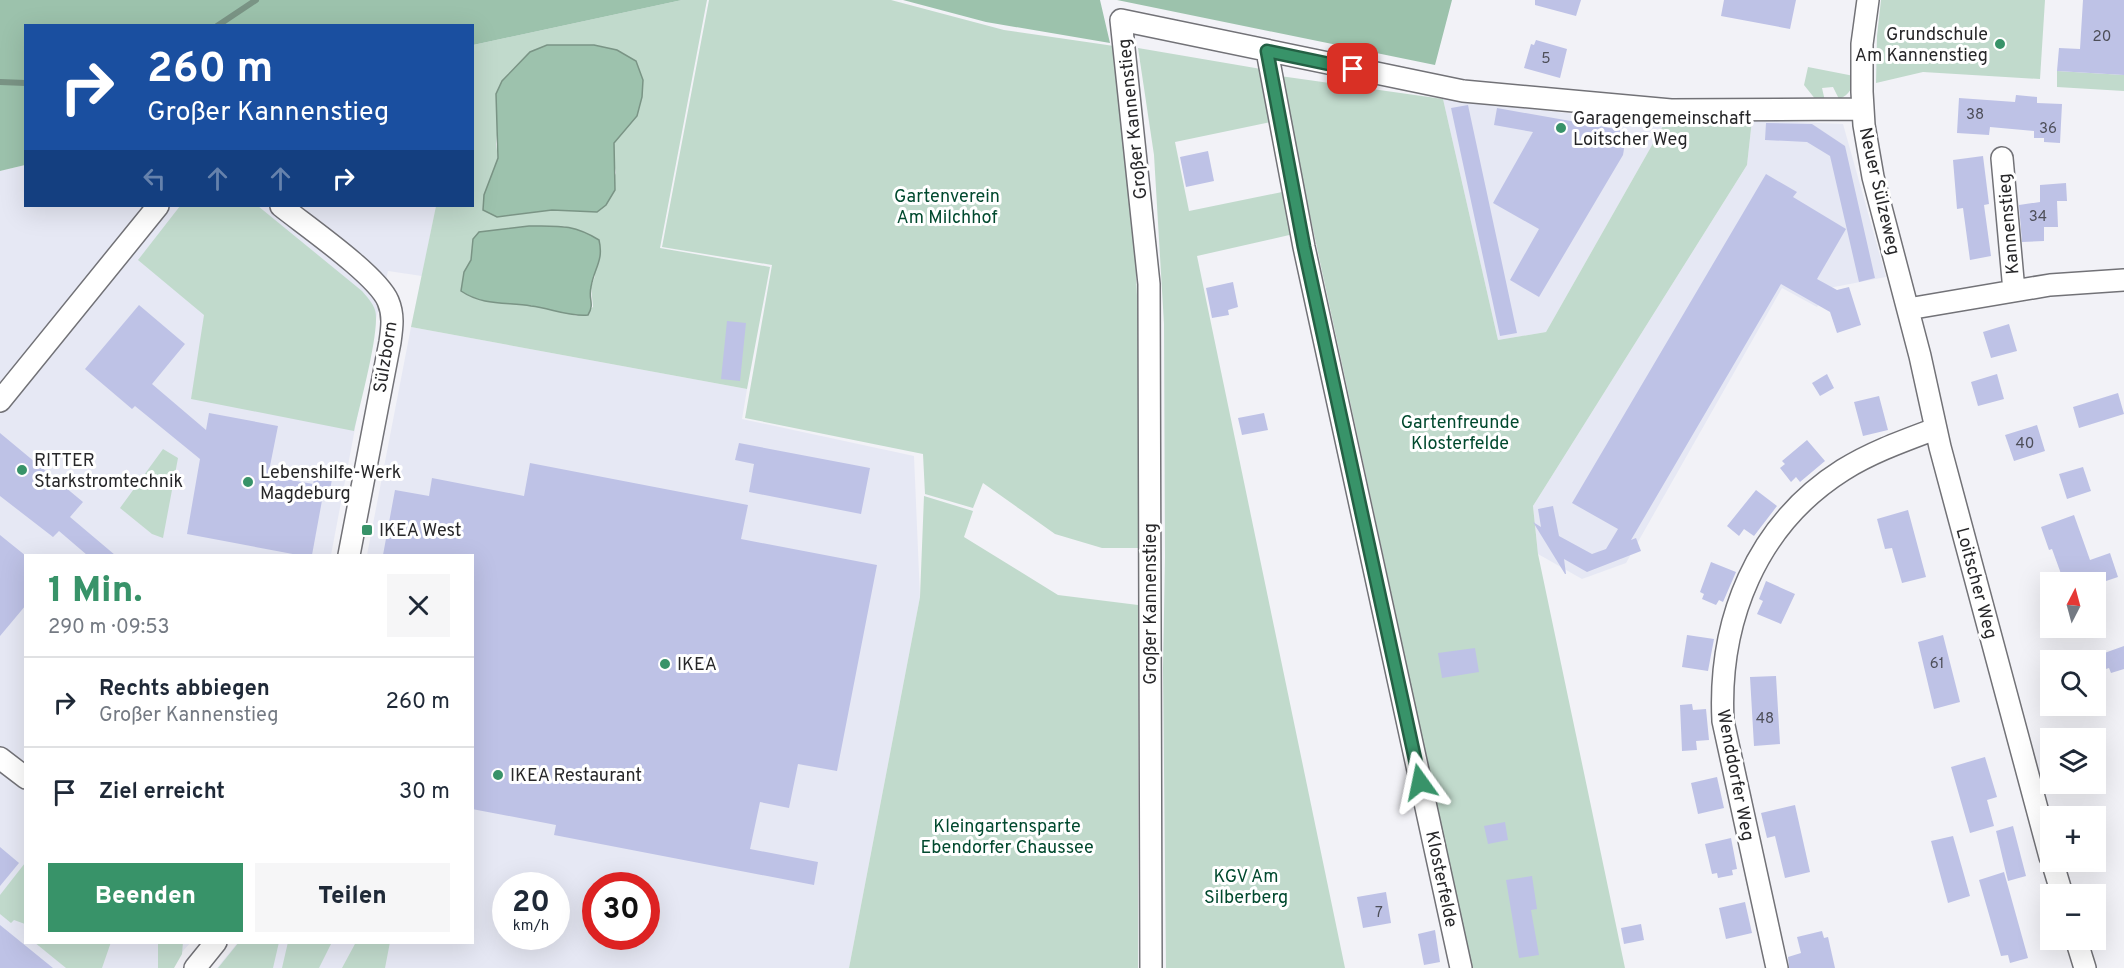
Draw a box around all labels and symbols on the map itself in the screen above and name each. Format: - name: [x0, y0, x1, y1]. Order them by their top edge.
- place label: Grundschule Am Kannenstieg: [1855, 24, 1988, 68]
- house number: 20: [2093, 28, 2111, 47]
- street label: Großer Kannenstieg: [1114, 37, 1153, 200]
- marker: Grundschule Am Kannenstieg: [1993, 37, 2007, 51]
- pin: [1327, 43, 1378, 94]
- house number: 5: [1541, 50, 1551, 69]
- house number: 38: [1966, 106, 1984, 125]
- place label: Garagengemeinschaft Loitscher Weg: [1573, 108, 1752, 152]
- house number: 36: [2039, 120, 2057, 139]
- marker: Garagengemeinschaft Loitscher Weg: [1554, 121, 1568, 135]
- street label: Neuer Sülzeweg: [1853, 125, 1904, 257]
- street label: Kannenstieg: [1994, 172, 2025, 275]
- park label: Gartenverein Am Milchhof: [894, 186, 1000, 230]
- house number: 34: [2029, 208, 2047, 227]
- street label: Sülzborn: [369, 320, 403, 395]
- park label: Gartenfreunde Klosterfelde: [1401, 412, 1519, 456]
- house number: 40: [2016, 435, 2034, 454]
- place label: RITTER Starkstromtechnik: [34, 450, 183, 494]
- place label: Lebenshilfe-Werk Magdeburg: [260, 462, 401, 506]
- marker: RITTER Starkstromtechnik: [15, 463, 29, 477]
- marker: Lebenshilfe-Werk Magdeburg: [241, 475, 255, 489]
- place label: IKEA West: [379, 520, 461, 543]
- marker: IKEA West: [360, 523, 374, 537]
- street label: Großer Kannenstieg: [1140, 523, 1163, 685]
- street label: Loitscher Weg: [1950, 525, 2001, 642]
- north arrow: [2040, 572, 2106, 638]
- place label: IKEA: [677, 654, 717, 677]
- house number: 61: [1930, 655, 1944, 674]
- marker: IKEA: [658, 657, 672, 671]
- street label: Wenddorfer Weg: [1710, 708, 1759, 843]
- house number: 48: [1756, 710, 1774, 729]
- position arrow: [1388, 750, 1452, 814]
- place label: IKEA Restaurant: [510, 765, 642, 788]
- marker: IKEA Restaurant: [491, 768, 505, 782]
- park label: Kleingartensparte Ebendorfer Chaussee: [920, 816, 1094, 860]
- street label: Klosterfelde: [1419, 829, 1462, 930]
- park label: KGV Am Silberberg: [1204, 866, 1288, 910]
- speed limit sign: 30: [582, 872, 660, 950]
- house number: 7: [1375, 904, 1383, 923]

